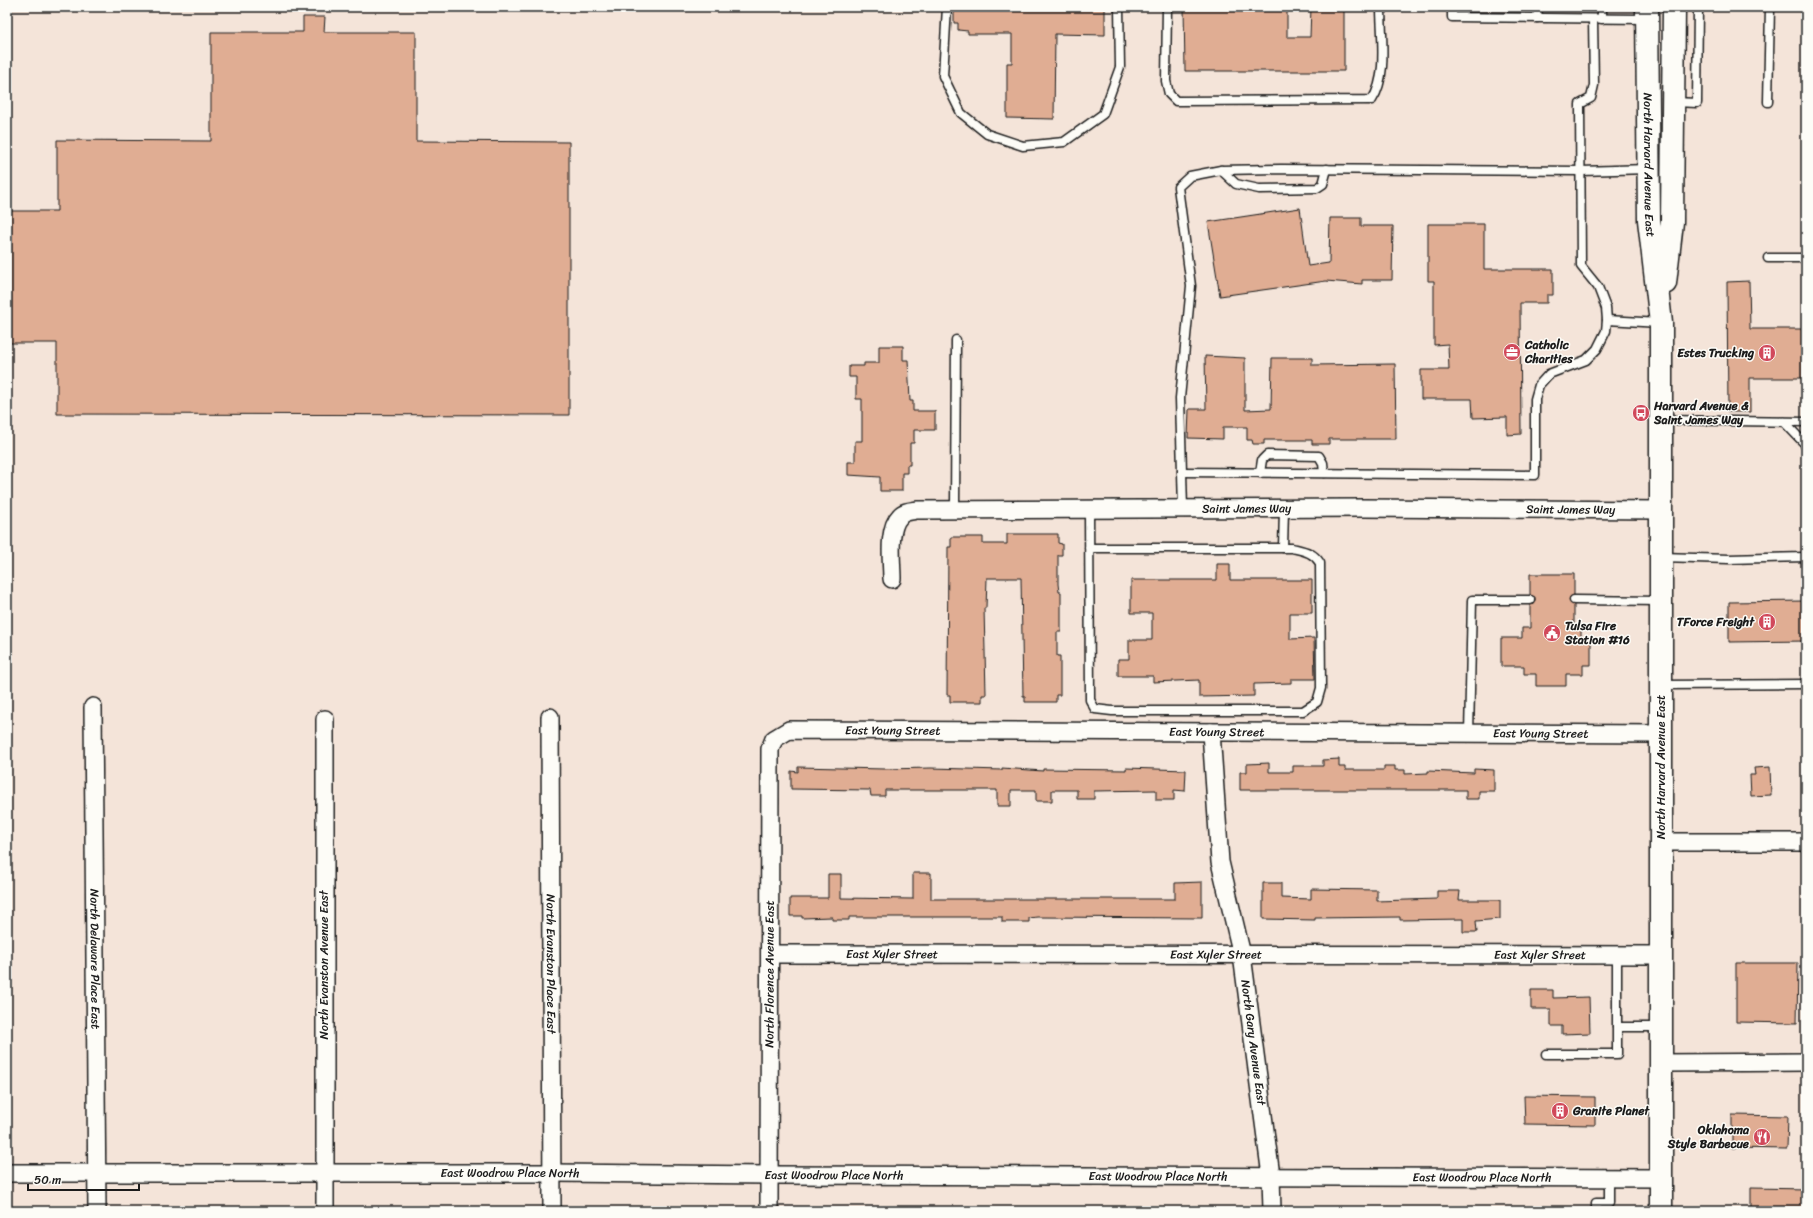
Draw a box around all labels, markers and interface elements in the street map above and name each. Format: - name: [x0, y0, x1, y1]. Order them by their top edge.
- street label: North Harvard Avenue East: [1637, 93, 1662, 238]
- place label: Catholic Charities: [1524, 334, 1573, 370]
- office icon: Catholic Charities: [1502, 342, 1522, 362]
- place label: Estes Trucking: [1677, 342, 1755, 364]
- building icon: Estes Trucking: [1757, 343, 1777, 363]
- place label: Harvard Avenue & Saint James Way: [1653, 395, 1749, 431]
- bus stop icon: Harvard Avenue & Saint James Way: [1631, 403, 1651, 423]
- street label: Saint James Way: [1202, 497, 1292, 520]
- street label: Saint James Way: [1526, 498, 1616, 521]
- place label: TForce Freight: [1677, 611, 1755, 633]
- building icon: TForce Freight: [1757, 612, 1777, 632]
- place label: Tulsa Fire Station #16: [1564, 615, 1630, 651]
- public building icon: Tulsa Fire Station #16: [1542, 623, 1562, 643]
- street label: North Harvard Avenue East: [1650, 695, 1672, 839]
- street label: East Young Street: [845, 719, 940, 742]
- street label: East Young Street: [1169, 721, 1264, 743]
- street label: East Young Street: [1493, 722, 1588, 745]
- street label: North Delaware Place East: [83, 889, 107, 1029]
- street label: North Evanston Avenue East: [313, 889, 335, 1040]
- street label: North Evanston Place East: [540, 894, 562, 1035]
- street label: North Florence Avenue East: [758, 900, 781, 1048]
- street label: East Xyler Street: [846, 943, 938, 965]
- street label: East Xyler Street: [1170, 943, 1262, 966]
- street label: East Xyler Street: [1494, 944, 1586, 966]
- street label: North Gary Avenue East: [1234, 978, 1273, 1108]
- place label: Granite Planet: [1572, 1100, 1650, 1122]
- building icon: Granite Planet: [1550, 1101, 1570, 1121]
- place label: Oklahoma Style Barbecue: [1667, 1119, 1750, 1155]
- restaurant icon: Oklahoma Style Barbecue: [1752, 1127, 1772, 1147]
- street label: East Woodrow Place North: [441, 1162, 580, 1184]
- street label: East Woodrow Place North: [764, 1164, 904, 1186]
- street label: East Woodrow Place North: [1088, 1165, 1228, 1188]
- scale bar: [28, 1166, 139, 1192]
- street label: East Woodrow Place North: [1412, 1166, 1552, 1189]
- text: 50 m: [34, 1169, 61, 1191]

